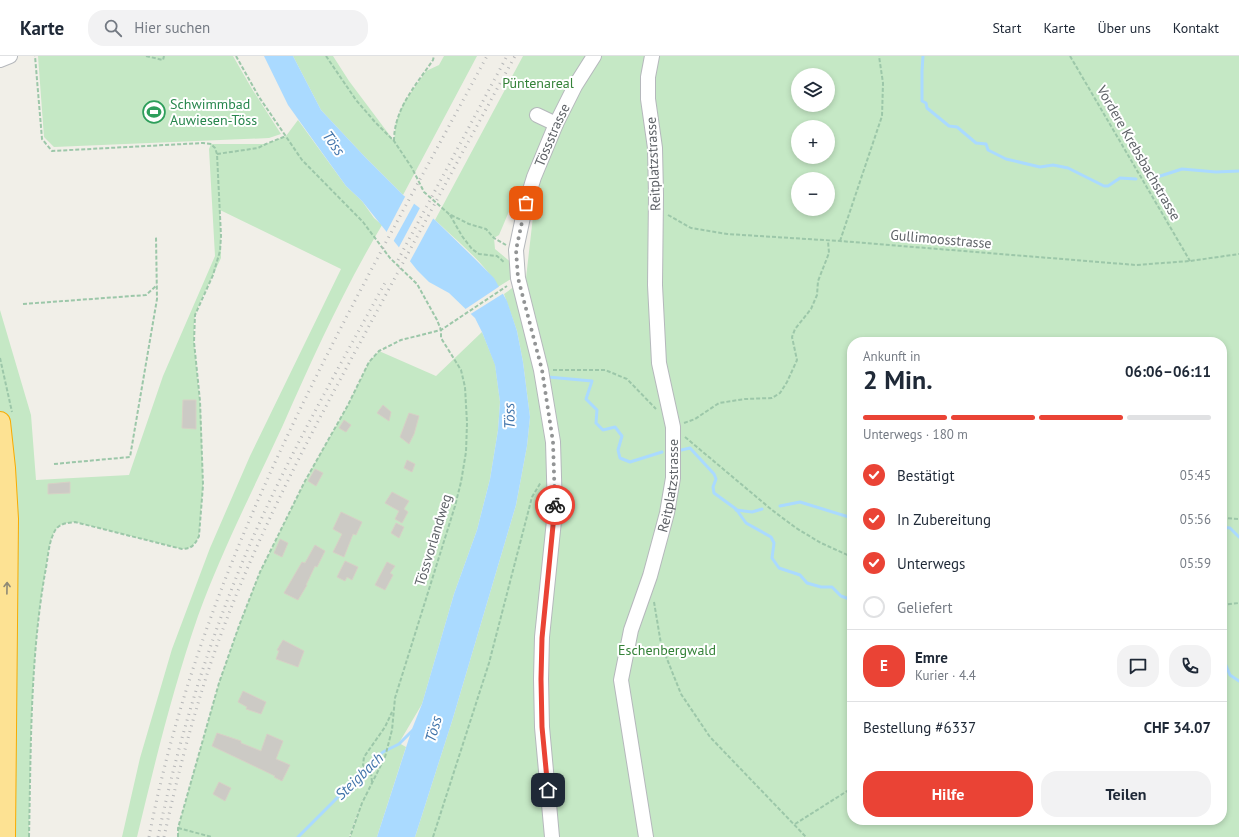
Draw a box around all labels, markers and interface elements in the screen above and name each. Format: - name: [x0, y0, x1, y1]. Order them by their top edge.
- search box: [88, 10, 368, 46]
- text: Karte: [20, 16, 64, 40]
- icon: search: [102, 17, 124, 39]
- text: Hier suchen: [134, 18, 210, 37]
- text: Start: [992, 19, 1021, 37]
- text: Karte: [1043, 19, 1075, 37]
- text: Über uns: [1097, 19, 1151, 37]
- text: Kontakt: [1173, 19, 1219, 37]
- map controls: [791, 68, 835, 216]
- button: layers: [791, 68, 835, 112]
- park label: Püntenareal: [502, 74, 574, 92]
- street label: Vordere Krebsbachstrasse: [1092, 81, 1185, 224]
- place label: Schwimmbad Auwiesen-Töss: [170, 95, 257, 129]
- sports icon: Schwimmbad Auwiesen-Töss: [141, 99, 167, 125]
- street label: Tössstrasse: [530, 100, 574, 169]
- street label: Reitplatzstrasse: [642, 117, 664, 211]
- button: +: [791, 120, 835, 164]
- water label: Töss: [319, 127, 349, 159]
- button: −: [791, 172, 835, 216]
- pin: [509, 186, 543, 220]
- icon: bag: [515, 192, 537, 214]
- street label: Gullimoosstrasse: [890, 226, 992, 252]
- text: Ankunft in: [863, 348, 920, 365]
- text: 06:06–06:11: [1125, 362, 1211, 381]
- text: 2 Min.: [863, 363, 933, 396]
- water label: Töss: [499, 403, 519, 429]
- text: Unterwegs · 180 m: [863, 426, 968, 443]
- street label: Reitplatzstrasse: [653, 439, 682, 534]
- icon: check: [863, 464, 885, 486]
- text: Bestätigt: [897, 466, 954, 485]
- text: 05:45: [1180, 467, 1211, 484]
- courier: [535, 485, 575, 525]
- street label: Tössvorlandweg: [410, 492, 456, 588]
- icon: bike: [544, 494, 566, 516]
- icon: check: [863, 508, 885, 530]
- text: In Zubereitung: [897, 510, 991, 529]
- text: 05:56: [1180, 511, 1211, 528]
- icon: check: [863, 552, 885, 574]
- text: Unterwegs: [897, 554, 965, 573]
- text: 05:59: [1180, 555, 1211, 572]
- one-way arrow: [3, 582, 11, 595]
- text: Geliefert: [897, 598, 953, 617]
- park label: Eschenbergwald: [618, 641, 716, 659]
- button: chat: [1117, 645, 1159, 687]
- button: phone: [1169, 645, 1211, 687]
- text: Emre: [915, 648, 948, 667]
- text: E: [880, 656, 888, 675]
- text: Kurier · 4.4: [915, 667, 976, 684]
- water label: Töss: [420, 714, 446, 744]
- text: Bestellung #6337: [863, 718, 976, 737]
- text: CHF 34.07: [1144, 718, 1211, 737]
- water label: Steigbach: [331, 748, 387, 804]
- button: Hilfe: [863, 771, 1033, 817]
- button: Teilen: [1041, 771, 1211, 817]
- pin: [531, 773, 565, 807]
- icon: home: [537, 779, 559, 801]

